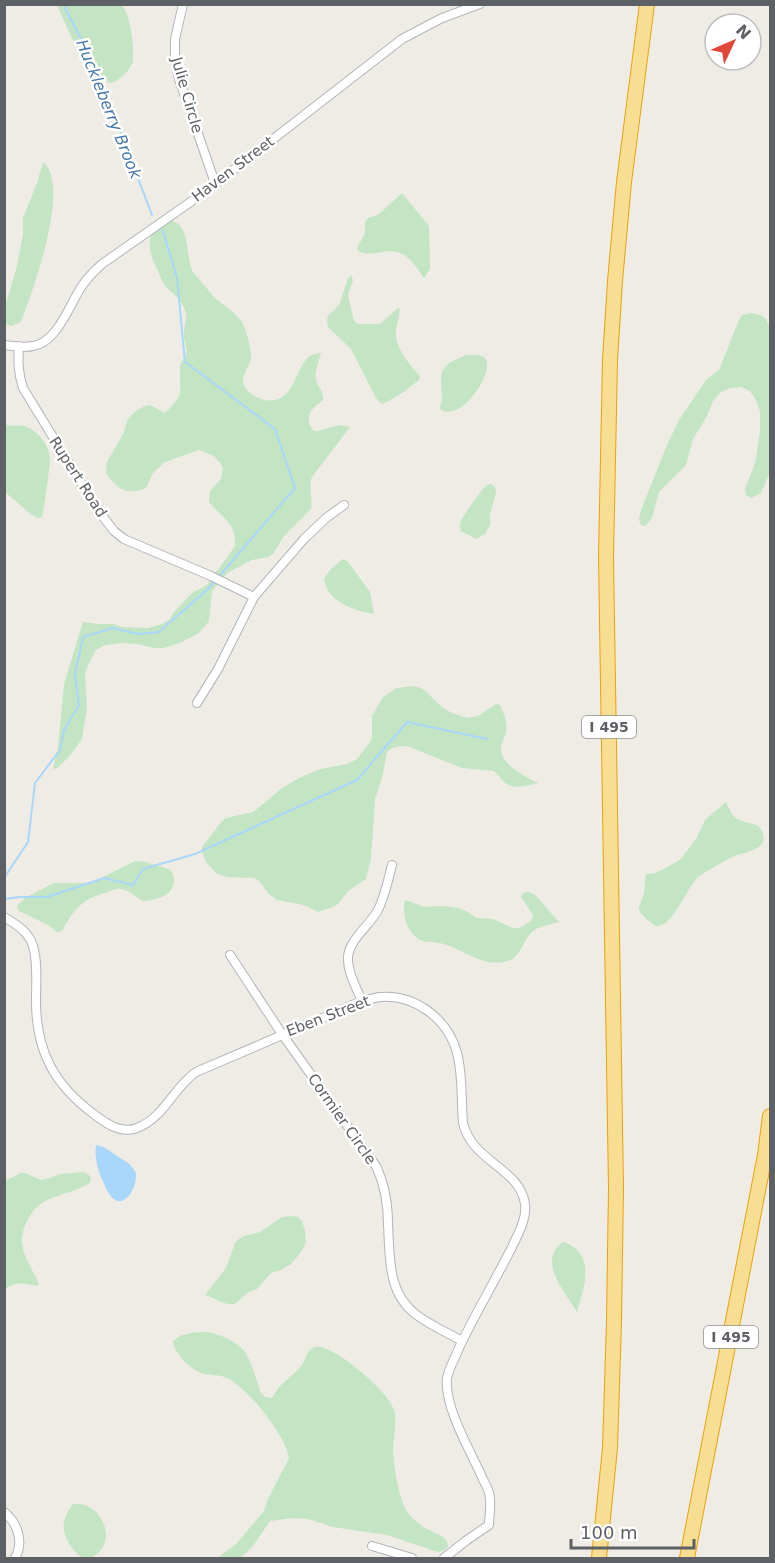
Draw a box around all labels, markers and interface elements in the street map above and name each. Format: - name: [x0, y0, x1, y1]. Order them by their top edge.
- north arrow: [703, 12, 763, 72]
- text: N: [732, 21, 755, 43]
- water label: Huckleberry Brook: [72, 37, 146, 182]
- street label: Julie Circle: [167, 54, 206, 135]
- street label: Haven Street: [188, 132, 278, 206]
- street label: Rupert Road: [45, 433, 111, 521]
- road number: I 495: [582, 716, 636, 738]
- street label: Eben Street: [284, 992, 372, 1040]
- street label: Cormier Circle: [304, 1070, 380, 1168]
- road number: I 495: [704, 1326, 758, 1348]
- scale bar: [571, 1512, 694, 1550]
- text: 100 m: [580, 1522, 638, 1543]

